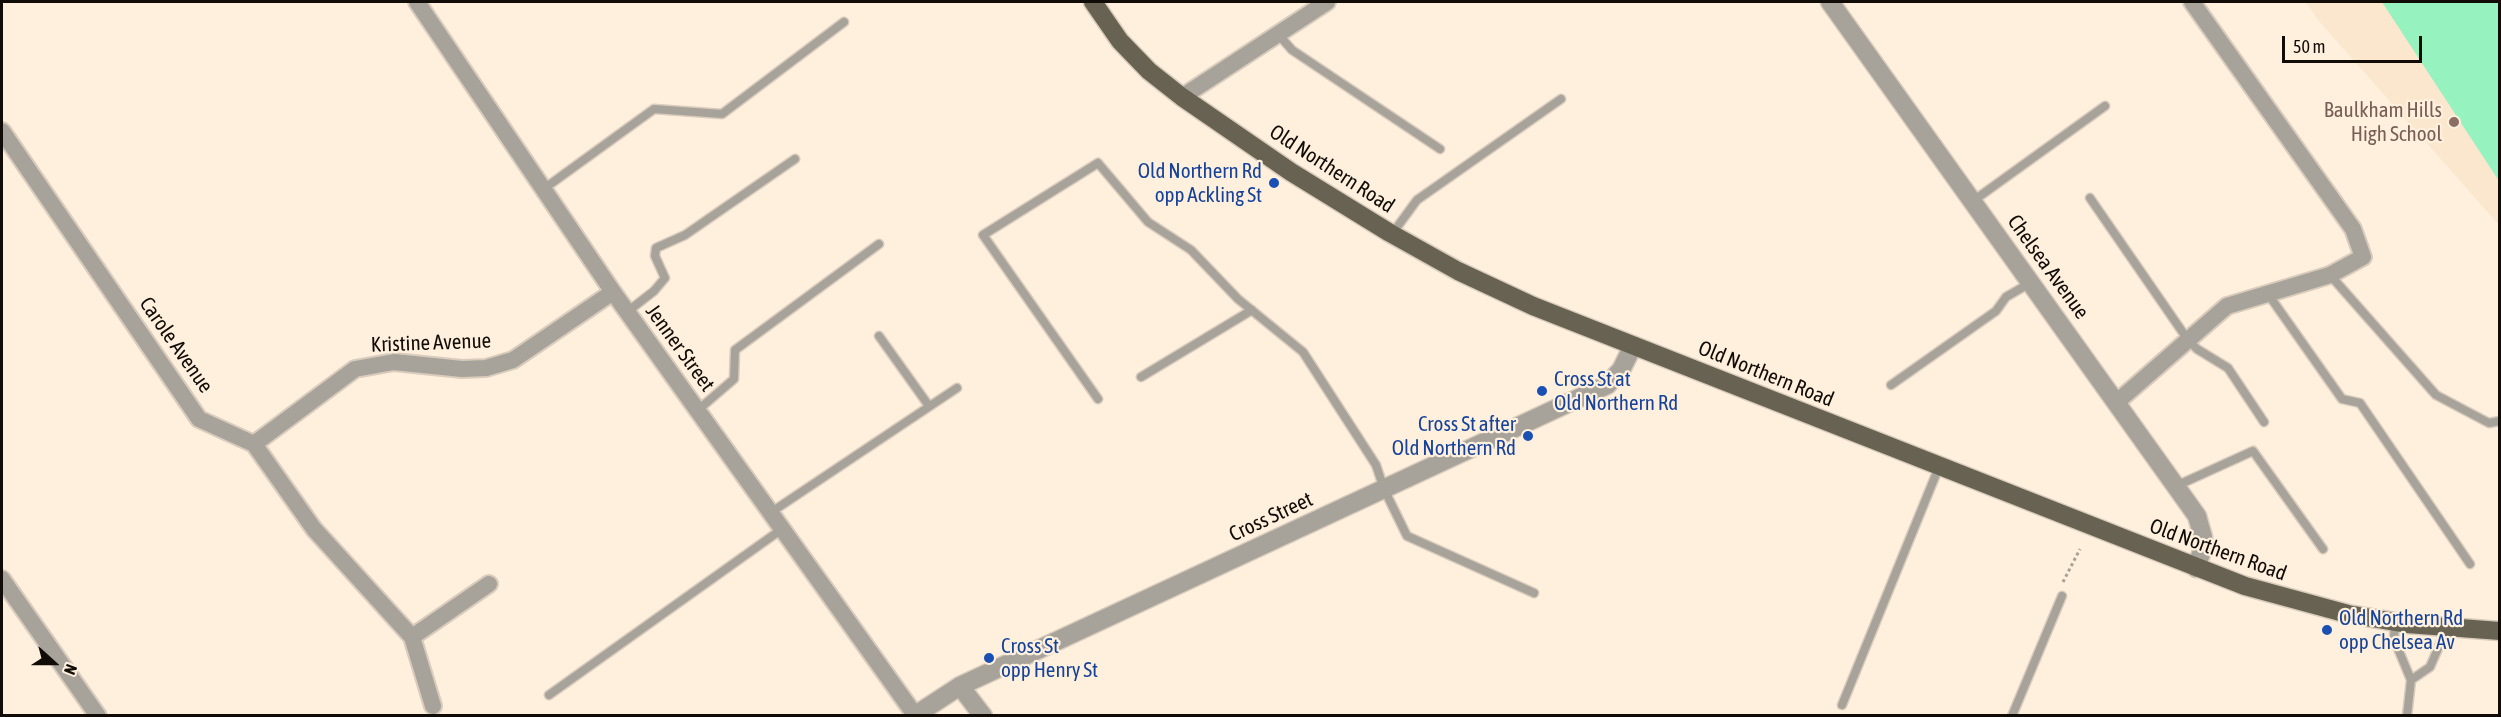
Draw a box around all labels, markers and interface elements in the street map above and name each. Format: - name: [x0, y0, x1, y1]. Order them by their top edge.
- scale bar: [2285, 24, 2424, 62]
- text: 50 m: [2293, 36, 2325, 57]
- place label: Baulkham Hills High School: [2324, 97, 2442, 147]
- marker: Baulkham Hills High School: [2447, 115, 2461, 129]
- street label: Old Northern Road: [1265, 119, 1399, 219]
- place label: Old Northern Rd opp Ackling St: [1138, 158, 1262, 208]
- marker: Old Northern Rd opp Ackling St: [1267, 176, 1281, 190]
- street label: Chelsea Avenue: [2002, 210, 2094, 324]
- street label: Carole Avenue: [134, 292, 218, 398]
- street label: Jenner Street: [640, 300, 720, 396]
- street label: Kristine Avenue: [370, 328, 492, 358]
- street label: Old Northern Road: [1695, 335, 1837, 413]
- place label: Cross St at Old Northern Rd: [1554, 366, 1678, 416]
- marker: Cross St at Old Northern Rd: [1535, 384, 1549, 398]
- place label: Cross St after Old Northern Rd: [1392, 411, 1516, 461]
- marker: Cross St after Old Northern Rd: [1521, 429, 1535, 443]
- street label: Cross Street: [1225, 487, 1317, 547]
- street label: Old Northern Road: [2146, 514, 2290, 586]
- place label: Old Northern Rd opp Chelsea Av: [2339, 605, 2463, 655]
- marker: Old Northern Rd opp Chelsea Av: [2320, 623, 2334, 637]
- north arrow: [24, 633, 84, 693]
- place label: Cross St opp Henry St: [1001, 633, 1098, 683]
- marker: Cross St opp Henry St: [982, 651, 996, 665]
- text: N: [61, 662, 81, 677]

